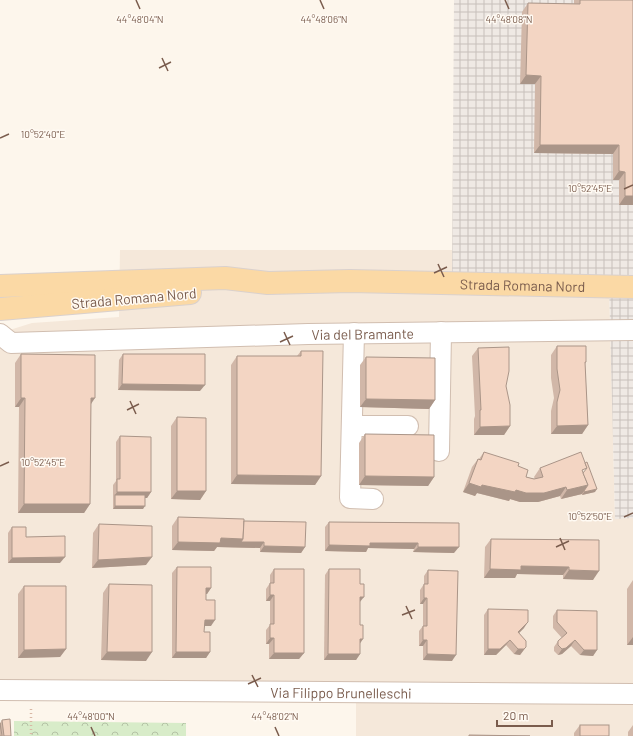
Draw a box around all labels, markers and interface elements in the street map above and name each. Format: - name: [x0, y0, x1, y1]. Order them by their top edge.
- text: 44°48'04"N: [116, 13, 164, 25]
- text: 44°48'06"N: [300, 13, 348, 25]
- text: 44°48'08"N: [485, 13, 533, 25]
- text: 10°52'40"E: [21, 128, 65, 140]
- text: 10°52'45"E: [568, 182, 612, 194]
- street label: Strada Romana Nord: [460, 275, 585, 294]
- street label: Strada Romana Nord: [71, 284, 197, 312]
- street label: Via del Bramante: [311, 324, 414, 342]
- text: 10°52'45"E: [21, 456, 65, 468]
- text: 10°52'50"E: [568, 510, 612, 522]
- street label: Via Filippo Brunelleschi: [270, 683, 412, 701]
- scale bar: [497, 702, 552, 728]
- text: 20 m: [503, 708, 529, 722]
- text: 44°48'00"N: [67, 710, 115, 722]
- text: 44°48'02"N: [251, 710, 299, 722]

